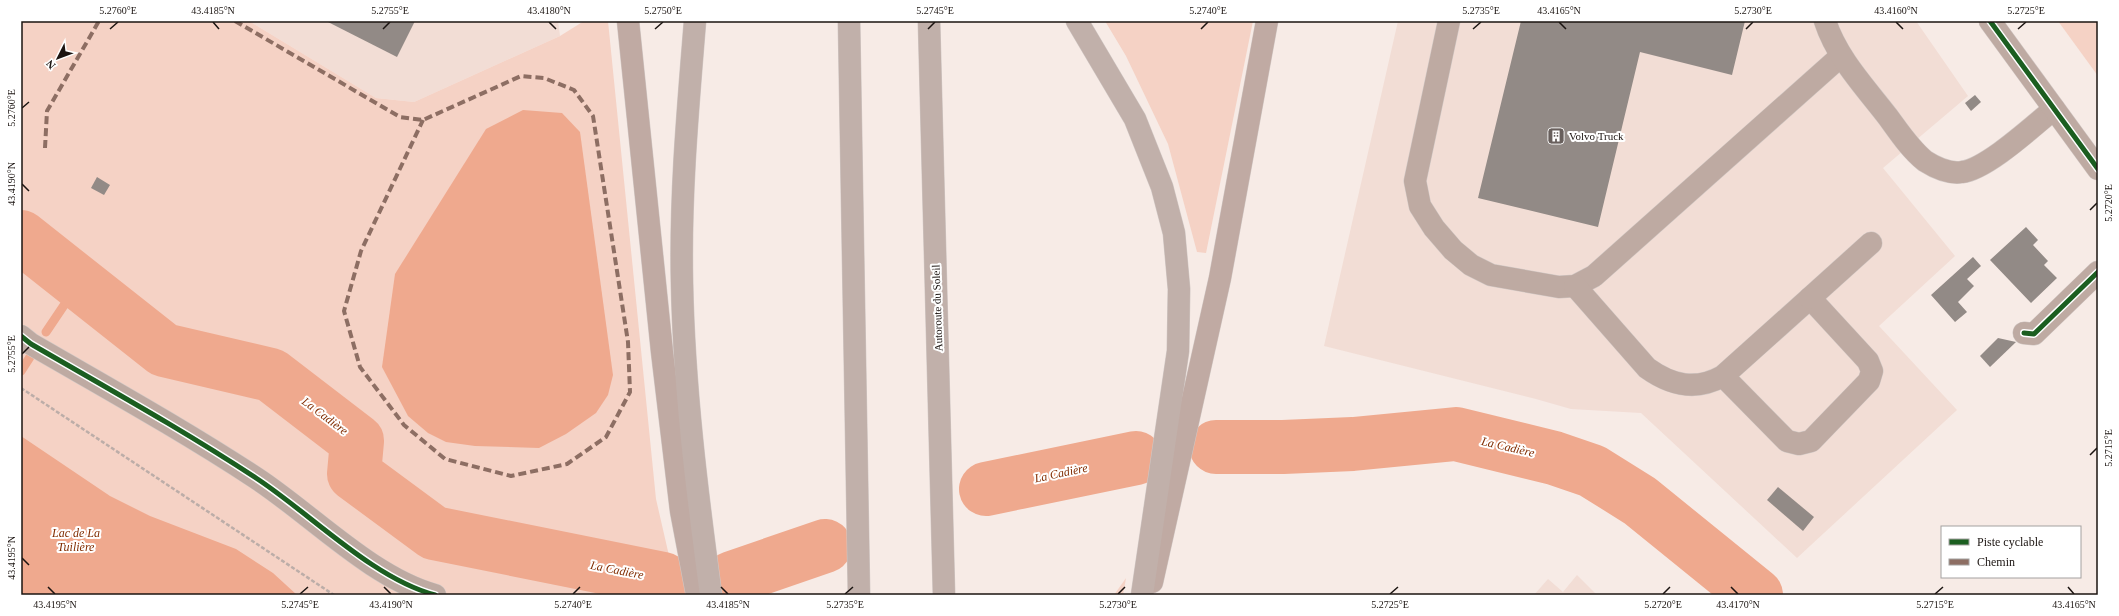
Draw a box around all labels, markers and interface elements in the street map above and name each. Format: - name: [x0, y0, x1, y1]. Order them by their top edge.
- text: 5.2760°E: [99, 5, 137, 16]
- text: 43.4185°N: [191, 5, 235, 16]
- text: 5.2755°E: [371, 5, 409, 16]
- text: 43.4180°N: [527, 5, 571, 16]
- text: 5.2750°E: [644, 5, 682, 16]
- text: 5.2745°E: [916, 5, 954, 16]
- text: 5.2740°E: [1189, 5, 1227, 16]
- text: 5.2735°E: [1462, 5, 1500, 16]
- text: 43.4165°N: [1537, 5, 1581, 16]
- text: 5.2730°E: [1734, 5, 1772, 16]
- text: 43.4160°N: [1874, 5, 1918, 16]
- text: 5.2725°E: [2007, 5, 2045, 16]
- north arrow: [38, 38, 78, 78]
- text: N: [43, 58, 58, 72]
- text: 5.2760°E: [6, 89, 17, 127]
- building icon: Volvo Truck: [1546, 126, 1566, 146]
- place label: Volvo Truck: [1569, 130, 1624, 142]
- text: 43.4190°N: [6, 162, 17, 206]
- text: 5.2720°E: [2103, 184, 2114, 222]
- street label: Autoroute du Soleil: [929, 264, 945, 352]
- text: 5.2755°E: [6, 335, 17, 373]
- water label: La Cadière: [298, 394, 351, 438]
- text: 5.2715°E: [2103, 429, 2114, 467]
- water label: La Cadière: [1479, 434, 1536, 460]
- water label: La Cadière: [1032, 460, 1089, 486]
- water label: Lac de La Tuilière: [51, 526, 100, 554]
- legend: [1941, 526, 2081, 578]
- text: Piste cyclable: [1977, 535, 2043, 549]
- text: 43.4195°N: [6, 536, 17, 580]
- text: Chemin: [1977, 555, 2015, 569]
- water label: La Cadière: [588, 558, 645, 582]
- text: 43.4195°N: [33, 599, 77, 610]
- text: 5.2745°E: [281, 599, 319, 610]
- text: 43.4190°N: [369, 599, 413, 610]
- text: 5.2740°E: [554, 599, 592, 610]
- text: 43.4185°N: [706, 599, 750, 610]
- text: 5.2735°E: [826, 599, 864, 610]
- text: 5.2730°E: [1099, 599, 1137, 610]
- text: 5.2725°E: [1371, 599, 1409, 610]
- text: 5.2720°E: [1644, 599, 1682, 610]
- text: 43.4170°N: [1716, 599, 1760, 610]
- text: 5.2715°E: [1916, 599, 1954, 610]
- text: 43.4165°N: [2052, 599, 2096, 610]

